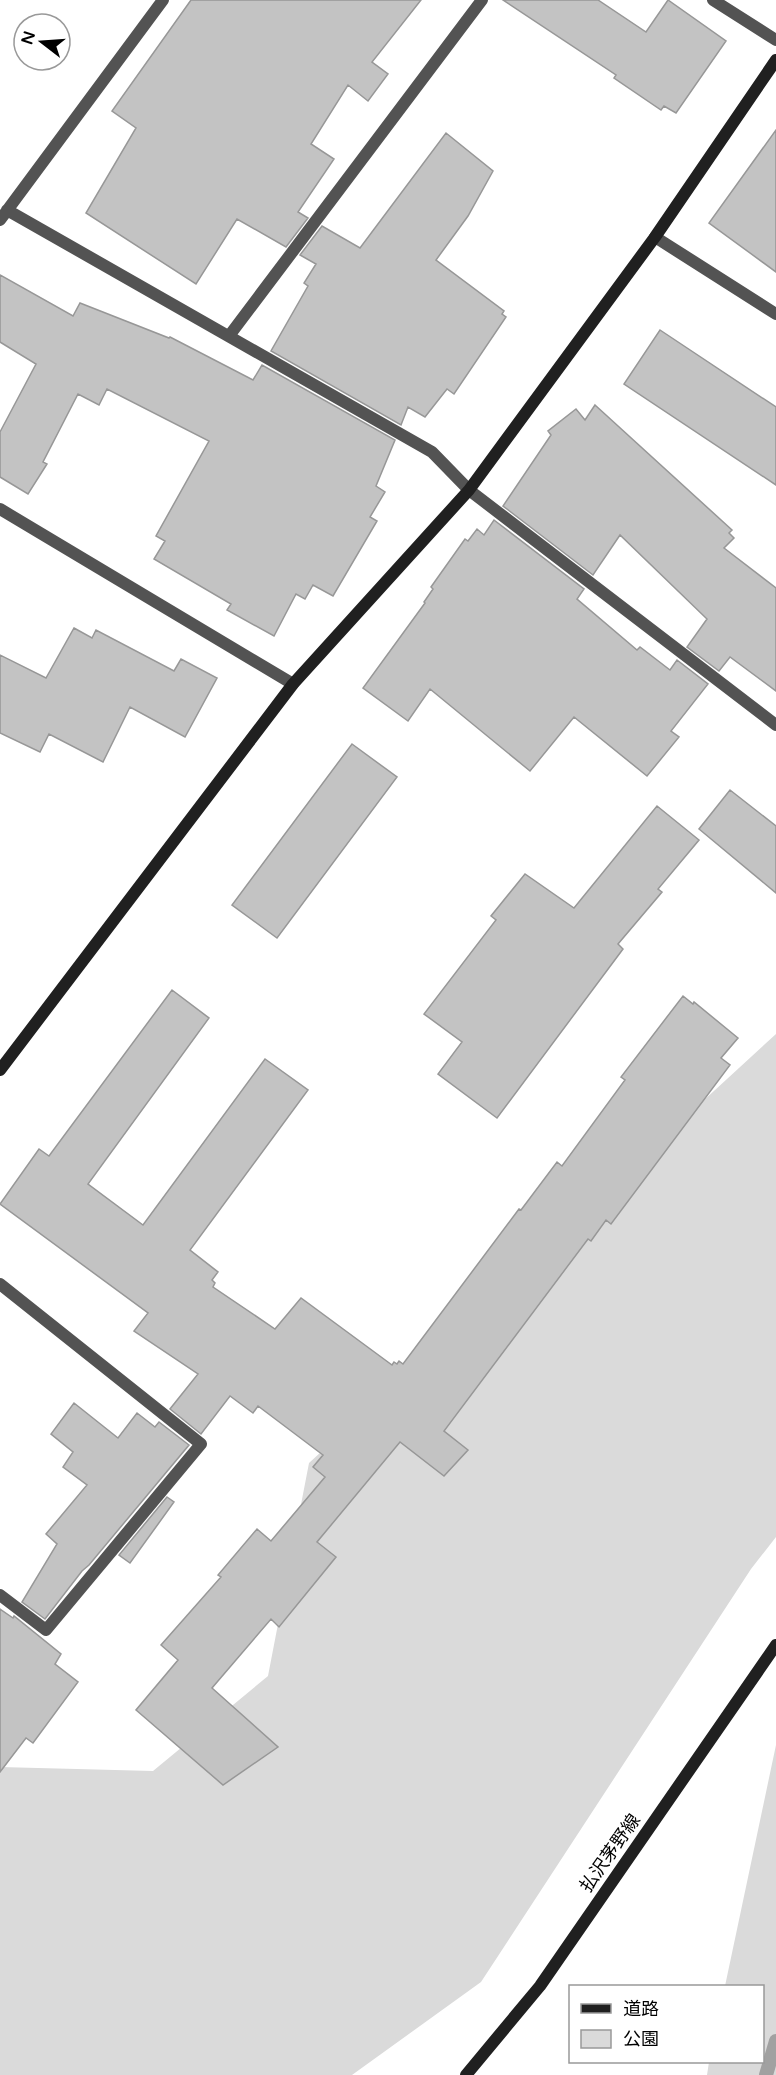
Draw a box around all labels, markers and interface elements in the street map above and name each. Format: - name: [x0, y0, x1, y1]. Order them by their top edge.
- north arrow: [12, 12, 72, 72]
- text: N: [17, 29, 40, 47]
- street label: 払沢茅野線: [575, 1810, 645, 1896]
- legend: [569, 1985, 764, 2063]
- text: 道路: [623, 1998, 659, 2020]
- text: 公園: [623, 2028, 659, 2050]

